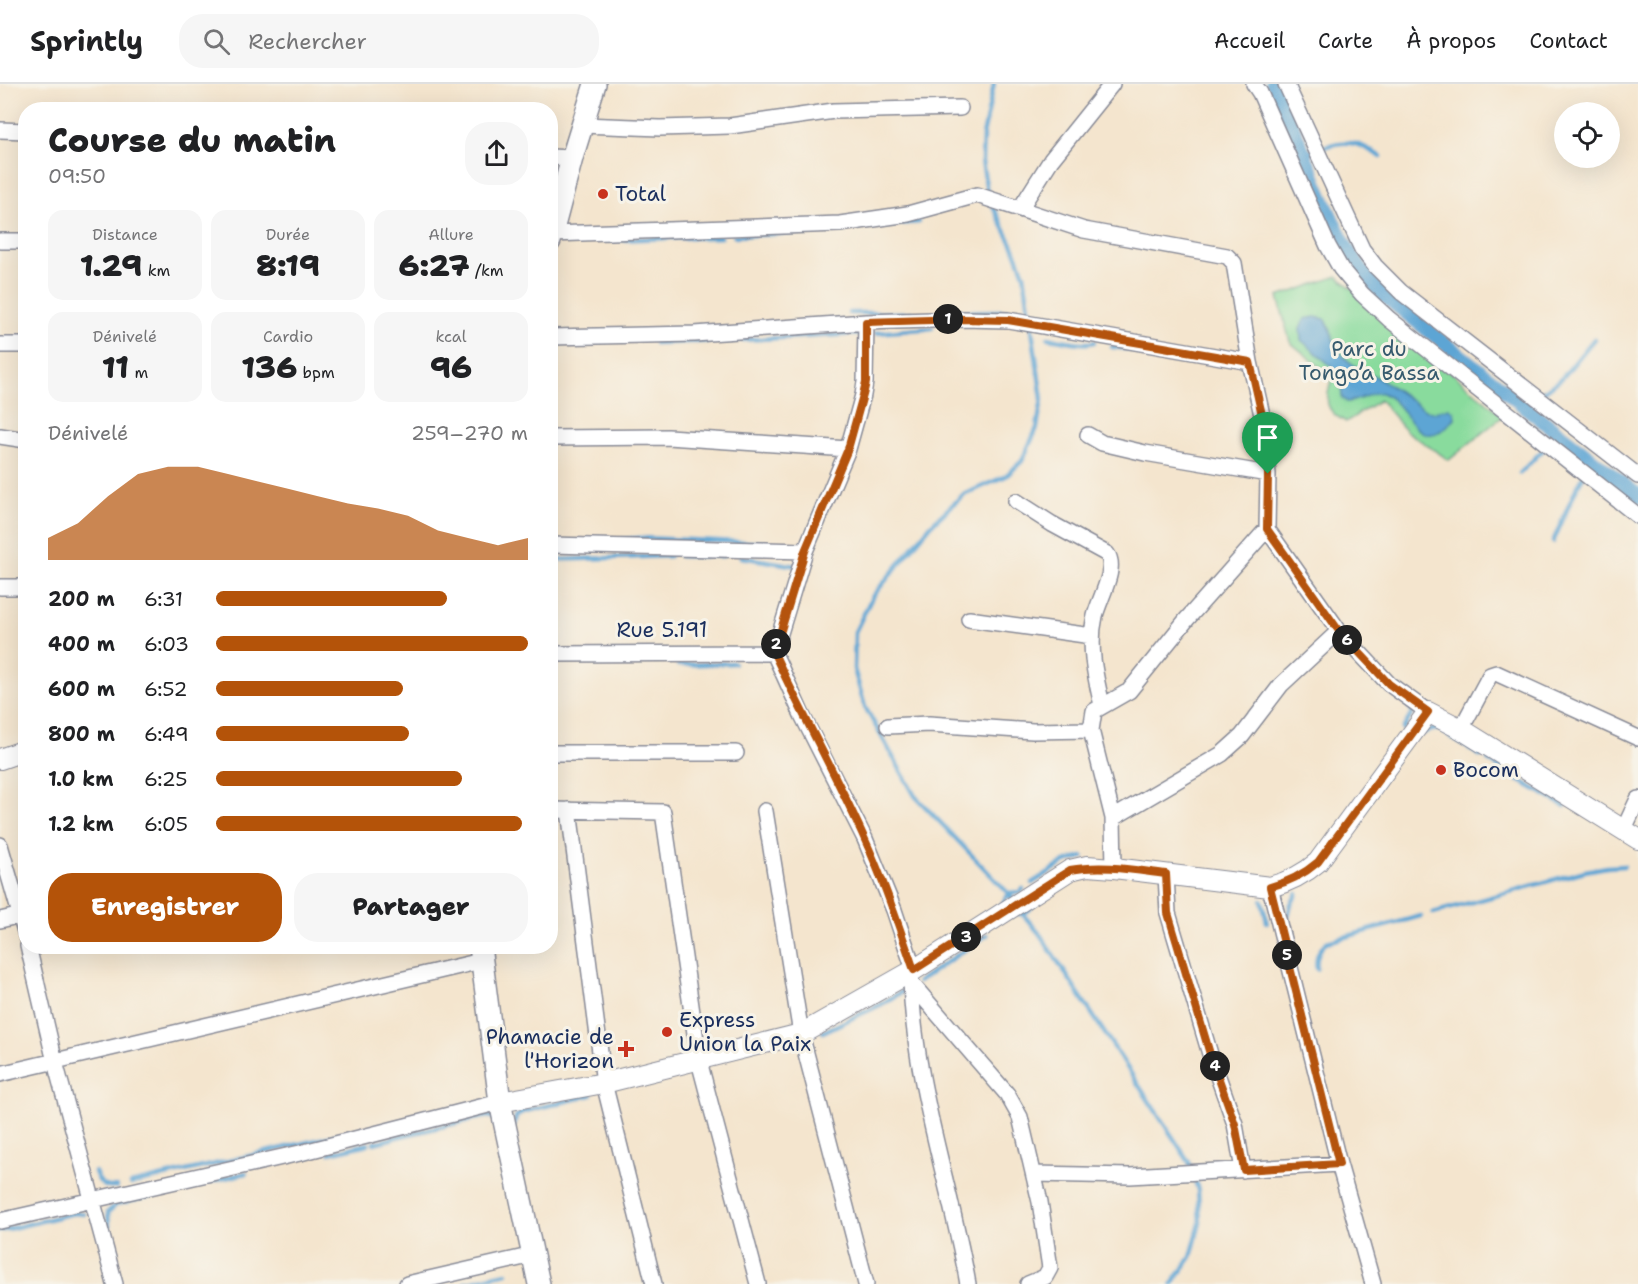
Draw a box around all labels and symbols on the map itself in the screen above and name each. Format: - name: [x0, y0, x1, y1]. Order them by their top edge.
- place label: Total: [615, 180, 667, 208]
- marker: Total: [596, 187, 610, 201]
- pin: 1: [933, 304, 963, 334]
- park label: Parc du Tongo’a Bassa: [1299, 335, 1439, 387]
- pin: [1242, 412, 1293, 474]
- street label: Rue 5.191: [617, 616, 707, 644]
- pin: 6: [1332, 625, 1362, 655]
- pin: 2: [761, 629, 791, 659]
- place label: Bocom: [1453, 756, 1519, 784]
- marker: Bocom: [1434, 763, 1448, 777]
- pin: 3: [951, 922, 981, 952]
- pin: 5: [1272, 940, 1302, 970]
- place label: Express Union la Paix: [679, 1006, 811, 1058]
- place label: Phamacie de l'Horizon: [486, 1023, 614, 1075]
- marker: Express Union la Paix: [660, 1025, 674, 1039]
- marker: Phamacie de l'Horizon: [619, 1042, 633, 1056]
- pin: 4: [1200, 1051, 1230, 1081]

